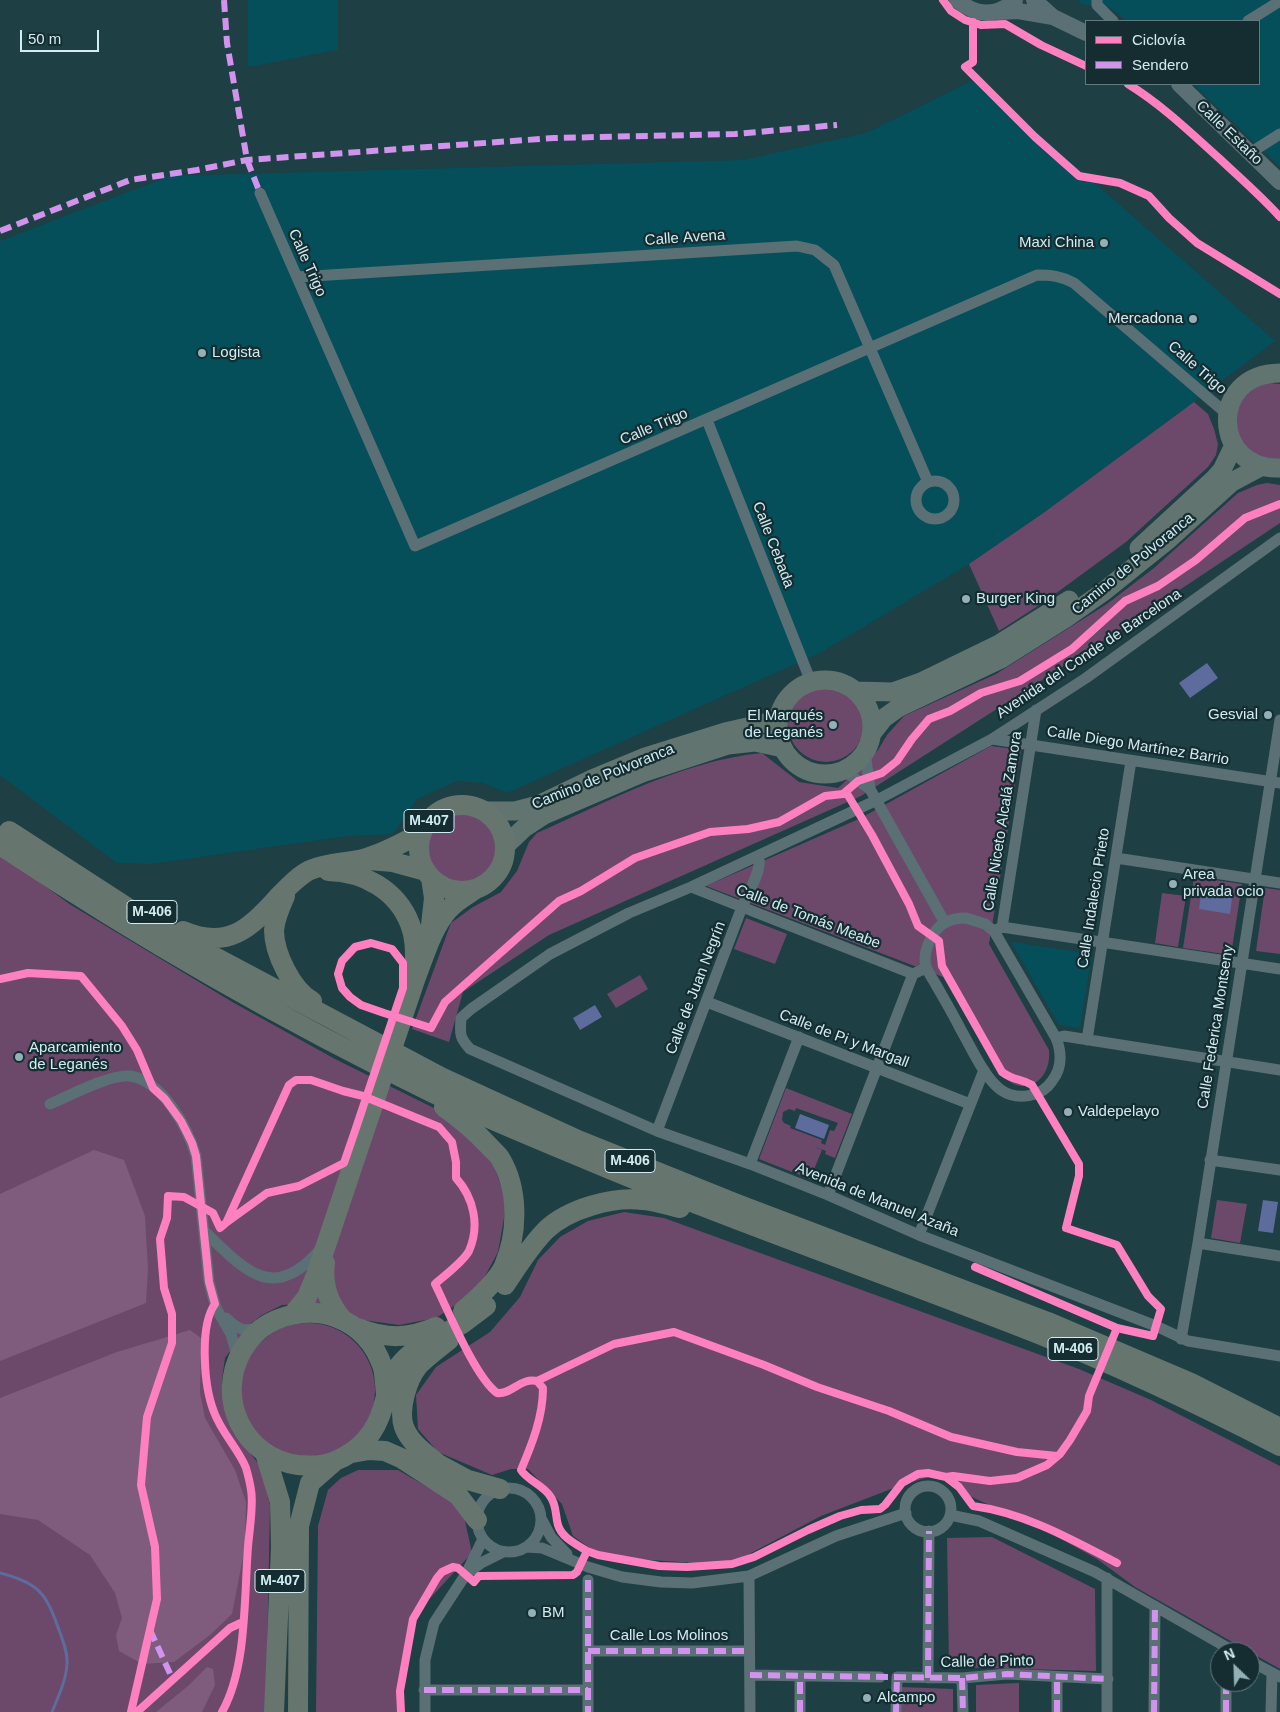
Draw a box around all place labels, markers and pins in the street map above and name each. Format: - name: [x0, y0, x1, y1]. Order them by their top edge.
- place label: Maxi China: [1019, 234, 1094, 252]
- marker: Maxi China: [1098, 237, 1110, 249]
- place label: Mercadona: [1108, 310, 1183, 328]
- marker: Mercadona: [1187, 313, 1199, 325]
- place label: Logista: [212, 344, 260, 362]
- marker: Logista: [196, 347, 208, 359]
- place label: Burger King: [976, 590, 1055, 608]
- marker: Burger King: [960, 593, 972, 605]
- place label: Gesvial: [1208, 706, 1258, 724]
- place label: El Marqués de Leganés: [745, 707, 823, 742]
- marker: Gesvial: [1262, 709, 1274, 721]
- marker: El Marqués de Leganés: [827, 719, 839, 731]
- place label: Area privada ocio: [1183, 866, 1264, 901]
- marker: Area privada ocio: [1167, 878, 1179, 890]
- place label: Aparcamiento de Leganés: [29, 1039, 122, 1074]
- marker: Aparcamiento de Leganés: [13, 1051, 25, 1063]
- place label: Valdepelayo: [1078, 1103, 1159, 1121]
- marker: Valdepelayo: [1062, 1106, 1074, 1118]
- place label: BM: [542, 1604, 564, 1622]
- marker: BM: [526, 1607, 538, 1619]
- place label: Alcampo: [877, 1689, 935, 1707]
- marker: Alcampo: [861, 1692, 873, 1704]

